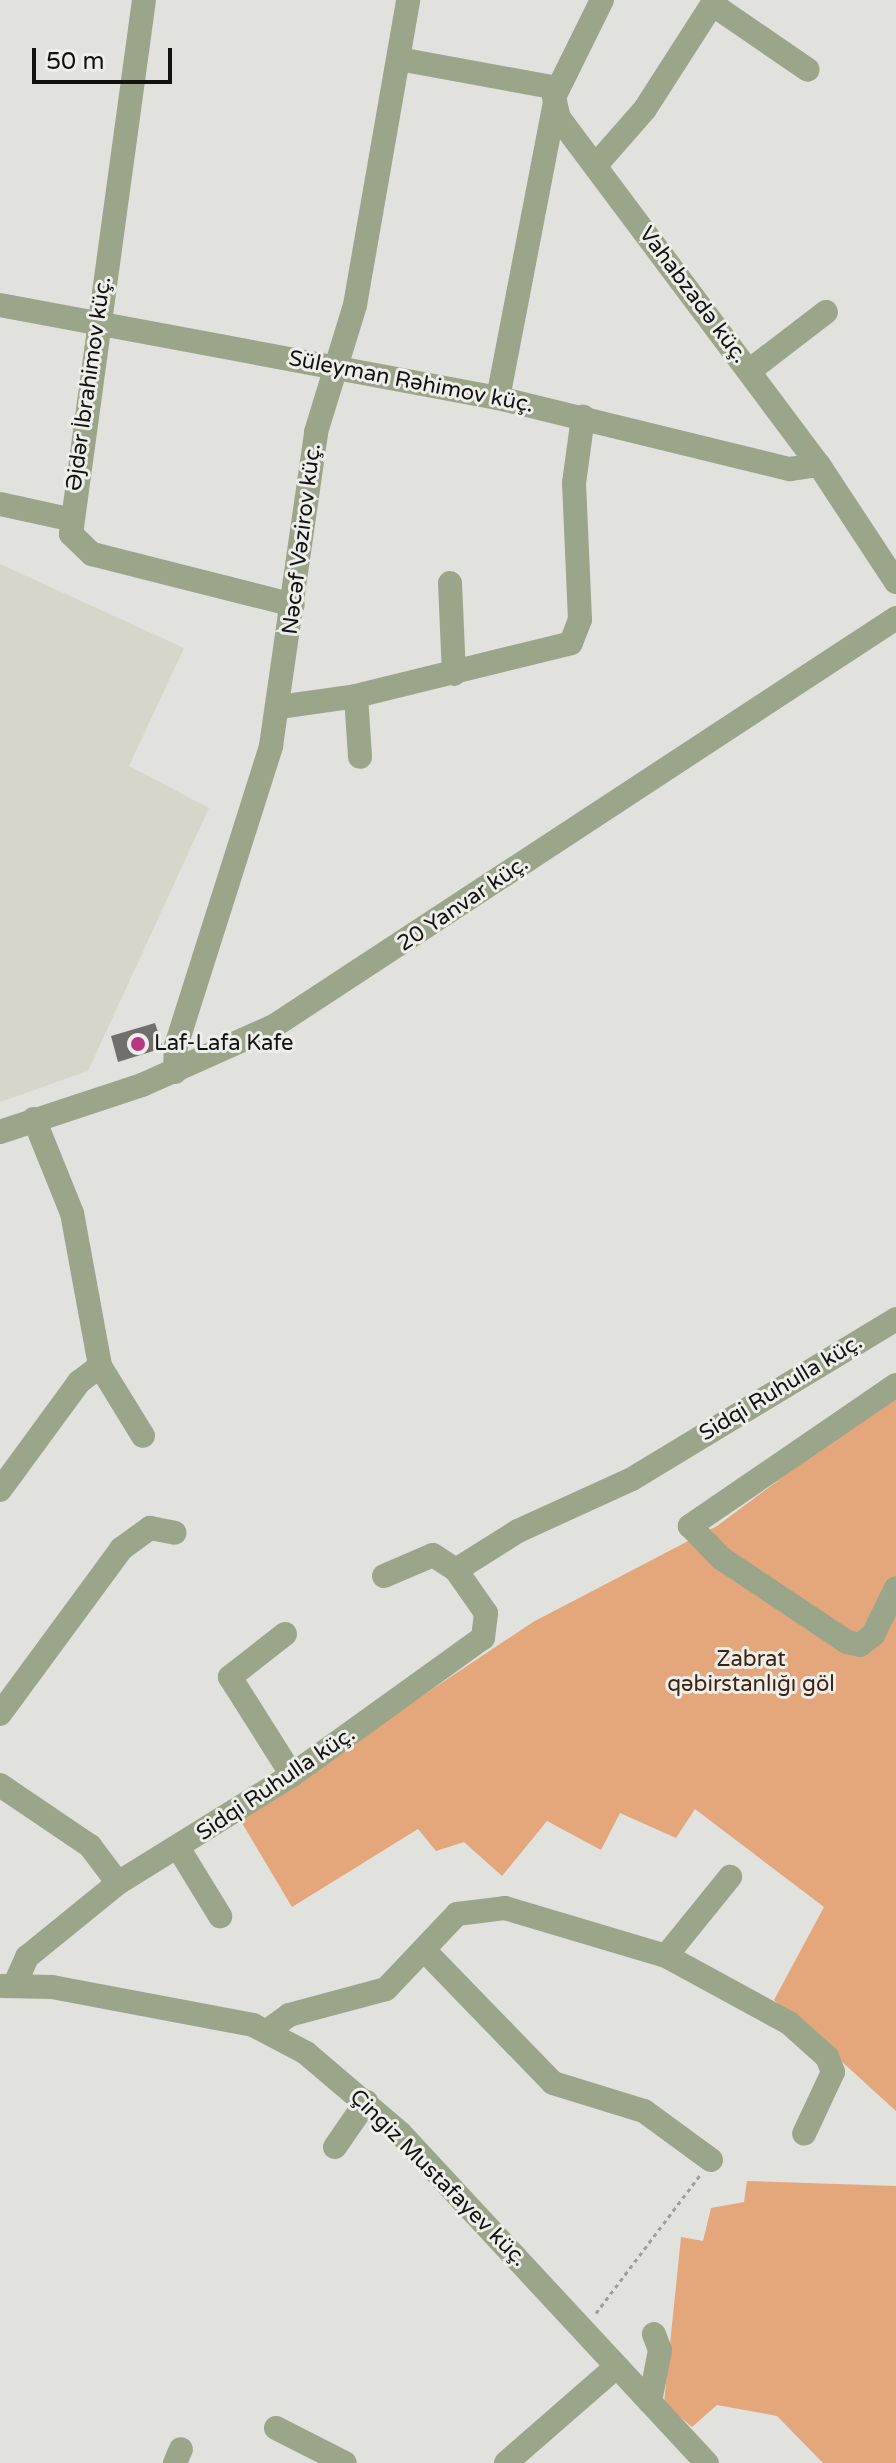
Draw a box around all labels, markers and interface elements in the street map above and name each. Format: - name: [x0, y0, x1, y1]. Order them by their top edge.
- scale bar: [36, 32, 176, 82]
- text: 50 m: [46, 47, 104, 76]
- street label: Vahabzadə küç.: [633, 221, 753, 369]
- street label: Əjdər İbrahimov küç.: [61, 275, 117, 493]
- street label: Süleyman Rəhimov küç.: [286, 345, 536, 419]
- street label: Nəcəf Vəzirov küç.: [277, 442, 327, 636]
- street label: 20 Yanvar küç.: [393, 851, 533, 957]
- place label: Laf-Lafa Kafe: [154, 1031, 293, 1057]
- marker: Laf-Lafa Kafe: [129, 1035, 147, 1053]
- street label: Sidqi Ruhulla küç.: [695, 1329, 867, 1447]
- park label: Zabrat qəbirstanlığı göl: [667, 1646, 835, 1698]
- street label: Sidqi Ruhulla küç.: [192, 1721, 360, 1847]
- street label: Çingiz Mustafayev küç.: [344, 2084, 532, 2272]

